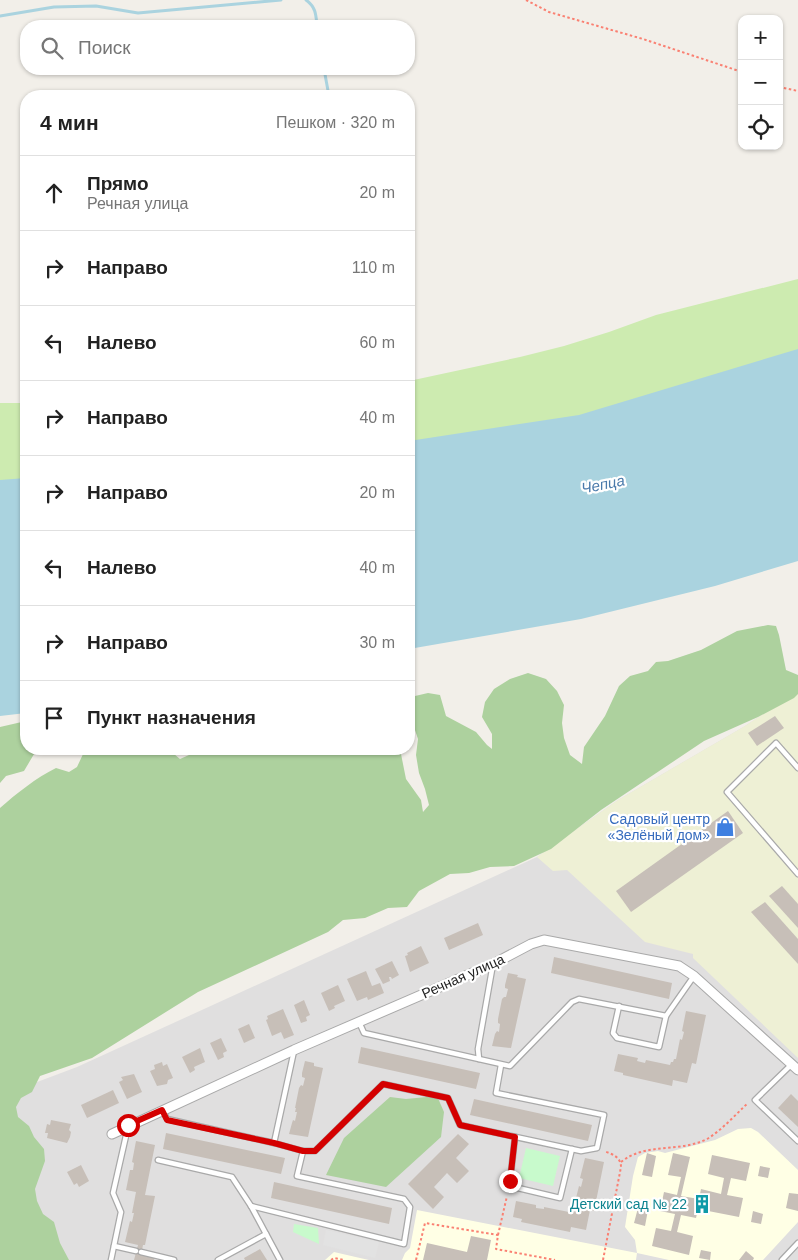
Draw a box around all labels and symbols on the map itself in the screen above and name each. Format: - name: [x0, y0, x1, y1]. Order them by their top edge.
- water label: Чепца: [580, 471, 626, 497]
- place label: Садовый центр «Зелёный дом»: [608, 811, 710, 843]
- shop icon: Садовый центр «Зелёный дом»: [714, 816, 736, 838]
- street label: Речная улица: [419, 951, 507, 1001]
- route start: [117, 1114, 140, 1137]
- route end: [499, 1170, 522, 1193]
- building icon: Детский сад № 22: [691, 1193, 713, 1215]
- place label: Детский сад № 22: [570, 1196, 687, 1212]

